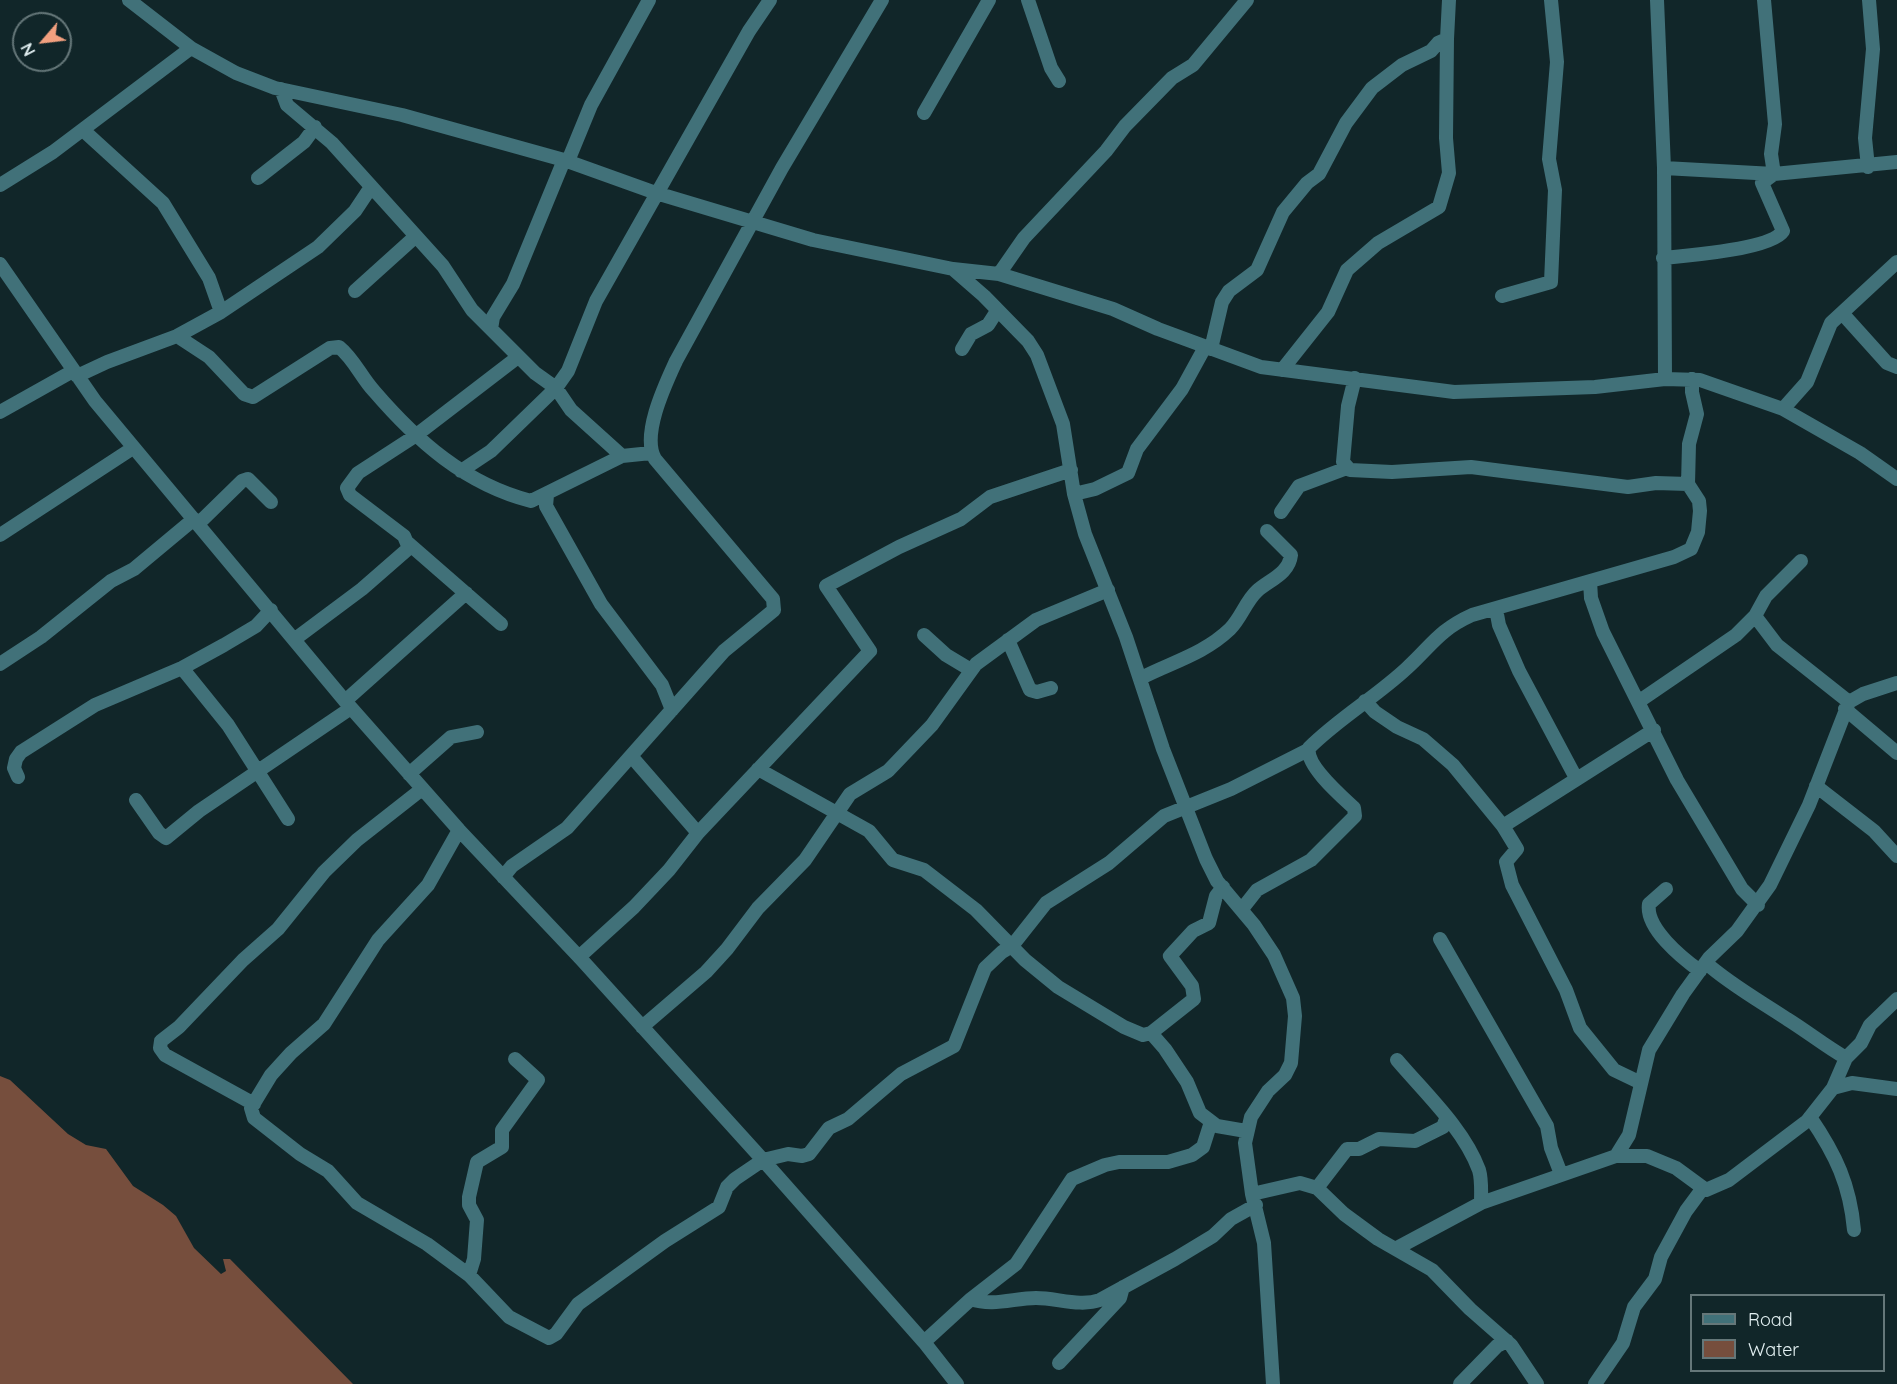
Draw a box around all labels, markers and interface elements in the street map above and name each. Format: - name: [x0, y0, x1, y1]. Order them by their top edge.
- north arrow: [12, 12, 72, 72]
- text: N: [16, 40, 39, 59]
- legend: [1690, 1294, 1885, 1372]
- text: Road: [1748, 1308, 1793, 1331]
- text: Water: [1748, 1338, 1799, 1361]

